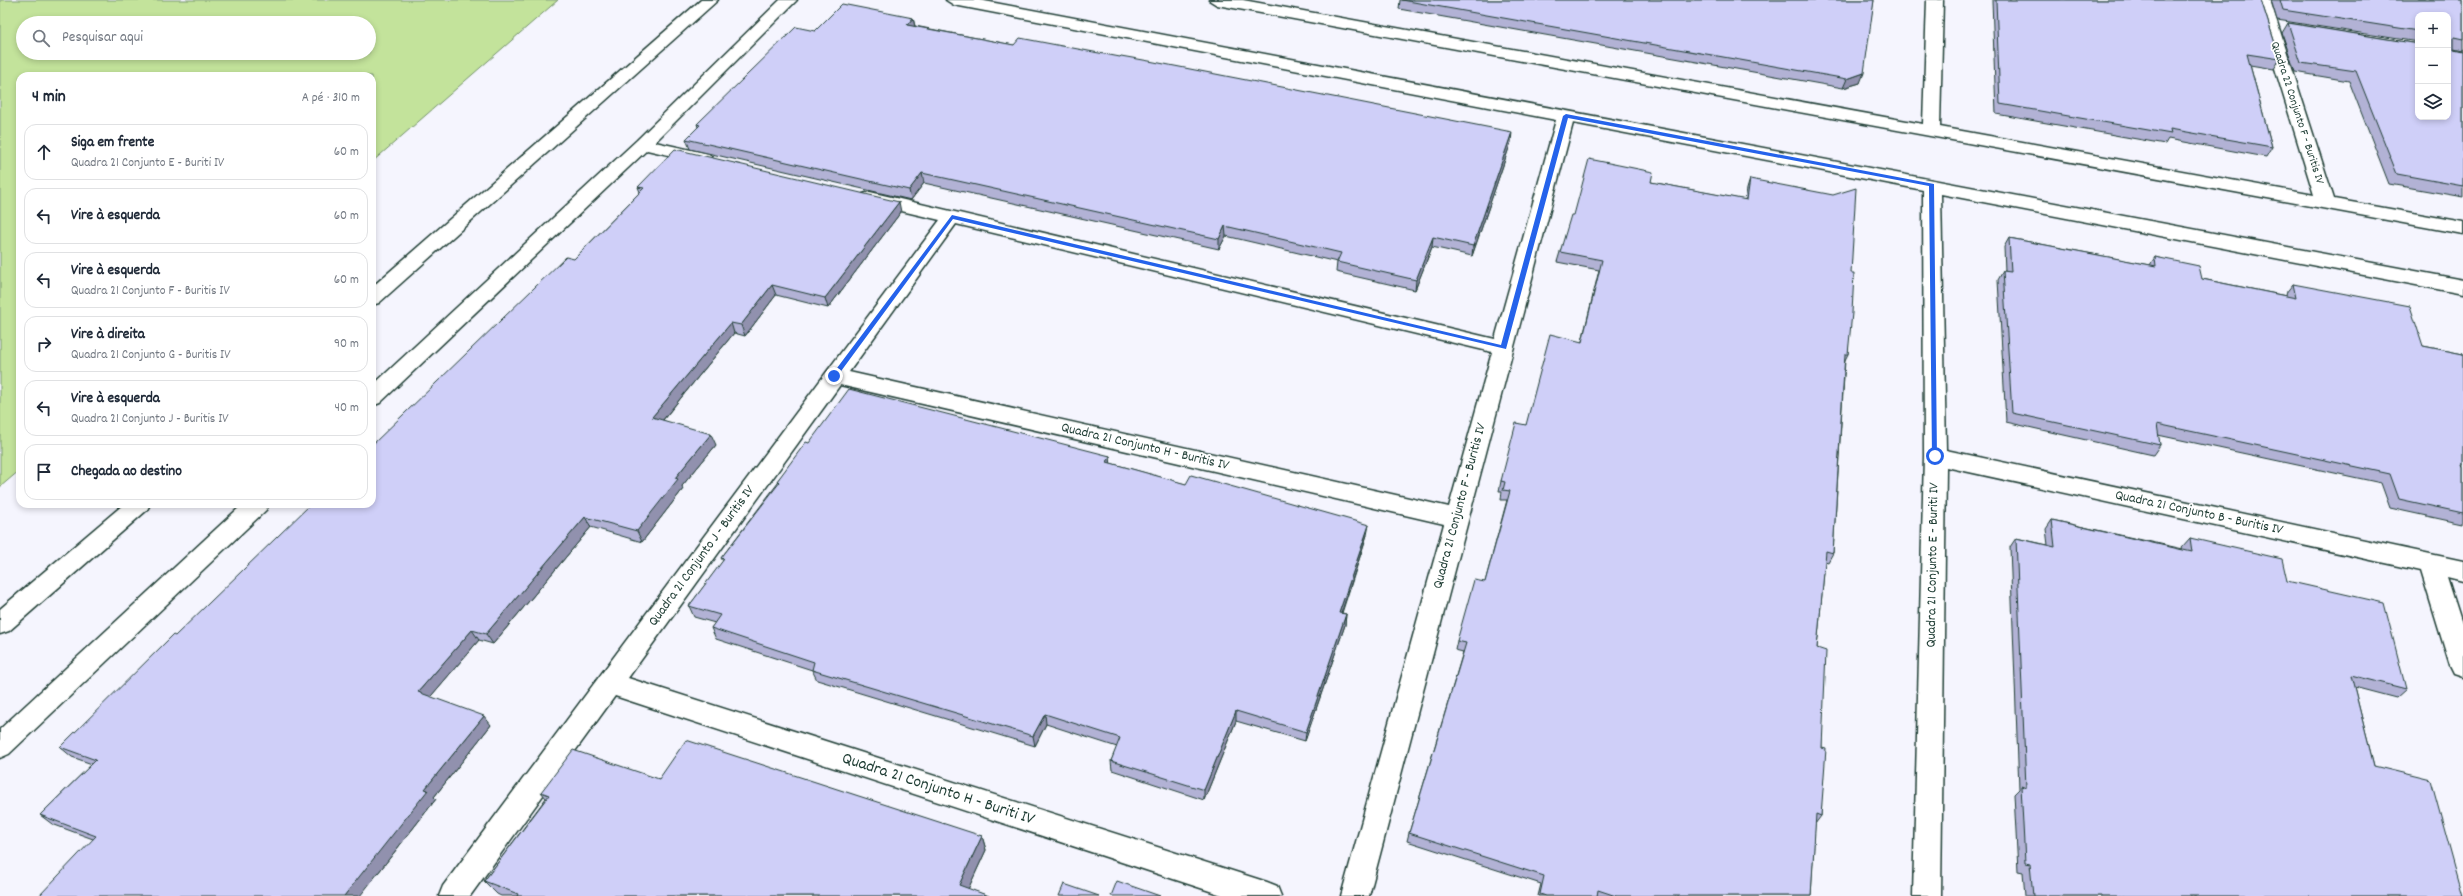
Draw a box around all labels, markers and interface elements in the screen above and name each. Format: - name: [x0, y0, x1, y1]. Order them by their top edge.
- map controls: [2415, 12, 2451, 120]
- button: +: [2415, 12, 2451, 48]
- search box: [16, 16, 376, 60]
- icon: search: [30, 27, 52, 49]
- text: Pesquisar aqui: [62, 27, 143, 49]
- street label: Quadra 22 Conjunto F - Buritis IV: [2266, 39, 2328, 187]
- button: −: [2415, 48, 2451, 84]
- button: layers: [2415, 84, 2451, 120]
- text: 4 min: [32, 86, 66, 110]
- text: A pé · 310 m: [302, 89, 360, 108]
- text: Siga em frente: [71, 132, 154, 154]
- icon: ahead: [33, 141, 55, 163]
- text: 60 m: [334, 143, 359, 162]
- text: Quadra 21 Conjunto E - Buriti IV: [71, 154, 224, 173]
- icon: left: [33, 205, 55, 227]
- text: Vire à esquerda: [71, 205, 160, 227]
- text: 60 m: [334, 207, 359, 226]
- text: Vire à esquerda: [71, 260, 160, 282]
- icon: left: [33, 269, 55, 291]
- text: 60 m: [334, 271, 359, 290]
- text: Quadra 21 Conjunto F - Buritis IV: [71, 282, 230, 301]
- text: Vire à direita: [71, 324, 145, 346]
- icon: right: [33, 333, 55, 355]
- text: 90 m: [334, 335, 359, 354]
- text: Quadra 21 Conjunto G - Buritis IV: [71, 346, 230, 365]
- route end: [825, 367, 843, 385]
- text: Vire à esquerda: [71, 388, 160, 410]
- icon: left: [33, 397, 55, 419]
- text: 40 m: [335, 399, 359, 418]
- text: Quadra 21 Conjunto J - Buritis IV: [71, 410, 229, 429]
- street label: Quadra 21 Conjunto H - Buritis IV: [1059, 418, 1231, 476]
- street label: Quadra 21 Conjunto F - Buritis IV: [1428, 421, 1492, 591]
- route start: [1926, 447, 1944, 465]
- icon: arrive: [33, 461, 55, 483]
- text: Chegada ao destino: [71, 461, 182, 483]
- street label: Quadra 21 Conjunto J - Buritis IV: [644, 481, 760, 631]
- street label: Quadra 21 Conjunto E - Buriti IV: [1922, 482, 1944, 648]
- street label: Quadra 21 Conjunto B - Buritis IV: [2113, 485, 2285, 541]
- street label: Quadra 21 Conjunto H - Buriti IV: [839, 747, 1037, 833]

